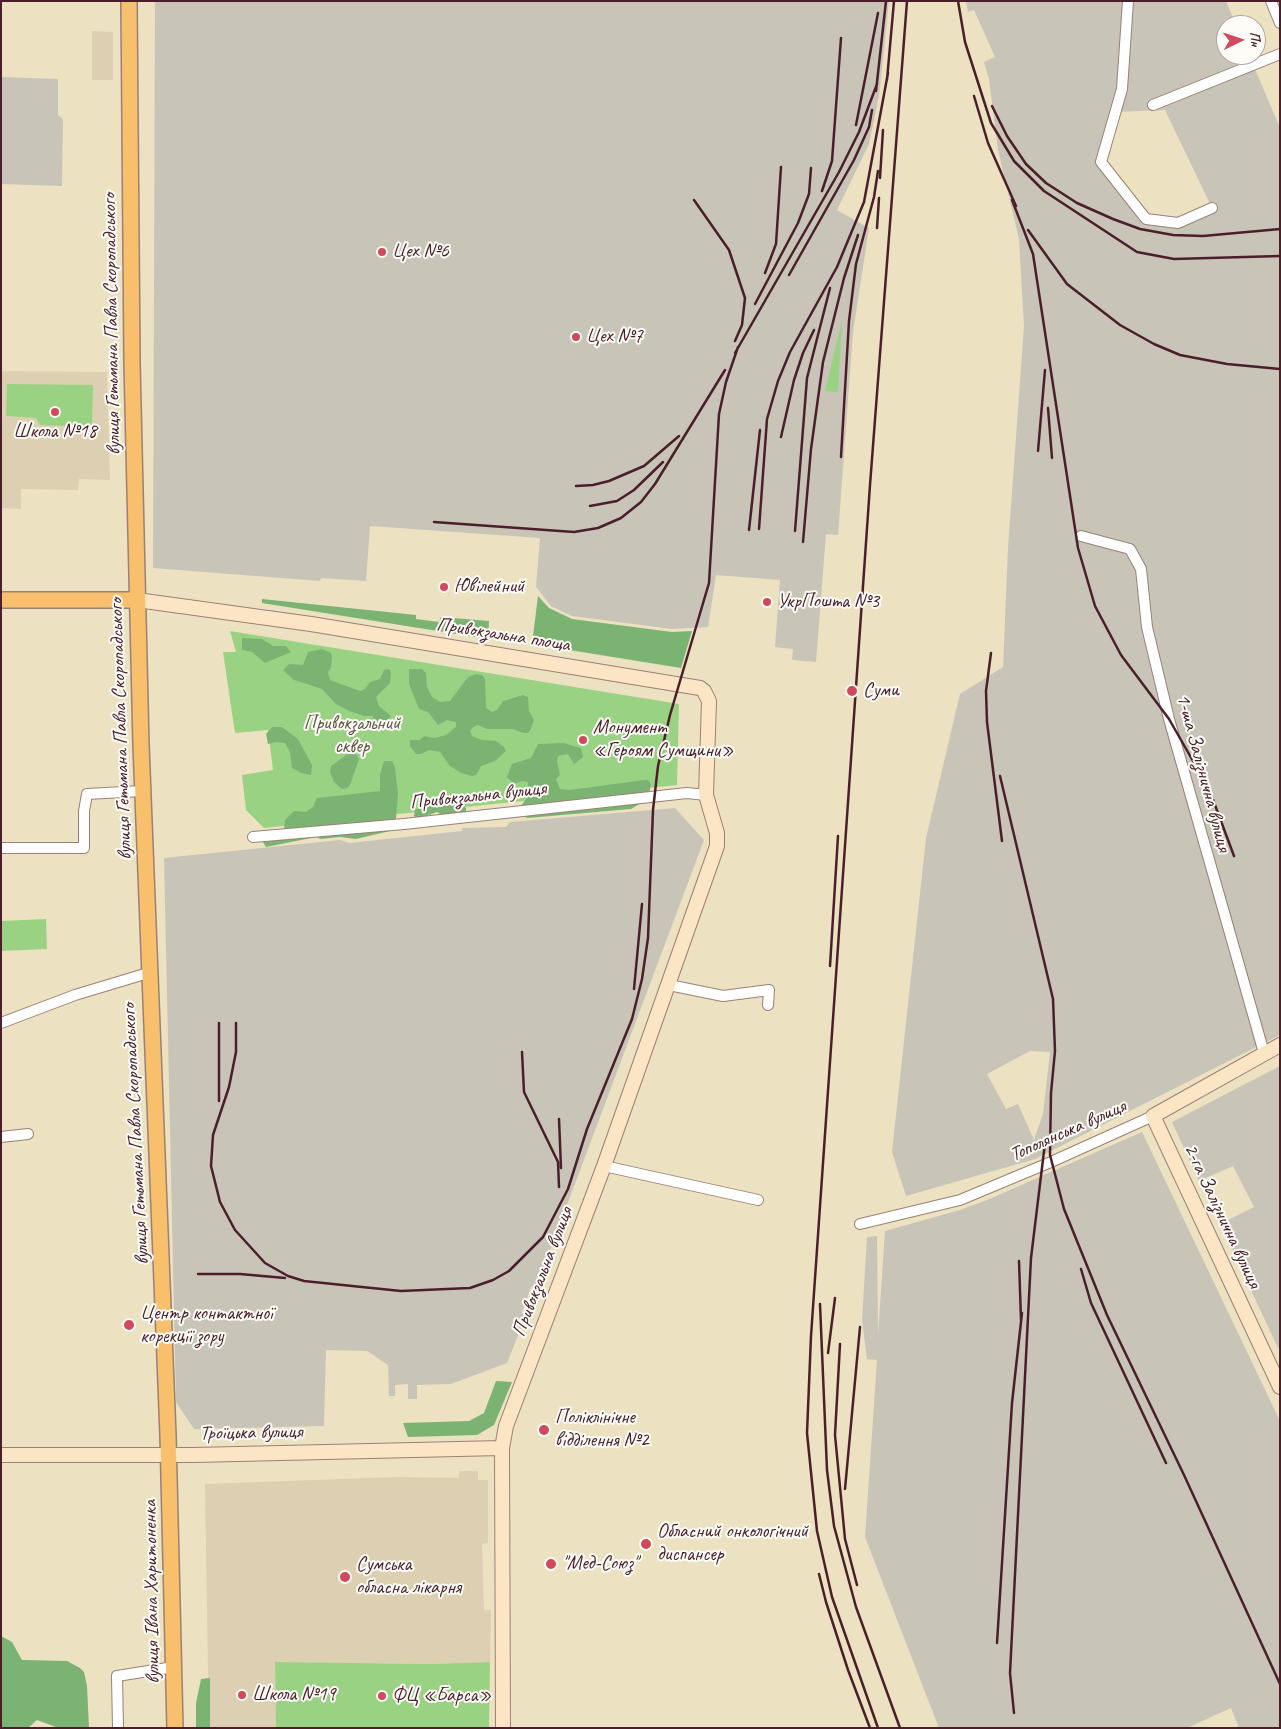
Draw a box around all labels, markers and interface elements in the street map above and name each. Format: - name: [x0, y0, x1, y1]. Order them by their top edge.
- north arrow: [1216, 15, 1266, 65]
- text: Пн: [1246, 31, 1264, 47]
- street label: вулиця Гетьмана Павла Скоропадського: [98, 193, 126, 455]
- place label: Цех №6: [392, 240, 449, 264]
- marker: Цех №6: [376, 246, 388, 258]
- place label: Цех №7: [586, 325, 643, 349]
- marker: Цех №7: [570, 331, 582, 343]
- marker: Школа №18: [49, 406, 61, 418]
- place label: Школа №18: [13, 420, 97, 444]
- place label: Ювілейний: [454, 575, 524, 599]
- marker: Ювілейний: [438, 581, 450, 593]
- place label: УкрПошта №3: [777, 590, 879, 614]
- marker: УкрПошта №3: [761, 596, 773, 608]
- street label: вулиця Гетьмана Павла Скоропадського: [104, 598, 138, 860]
- street label: Привокзальна площа: [435, 613, 571, 657]
- place label: Суми: [863, 679, 899, 703]
- marker: Суми: [845, 684, 859, 698]
- street label: 1-ша Залізнична вулиця: [1170, 691, 1236, 855]
- park label: Привокзальний сквер: [304, 712, 400, 759]
- place label: Монумент «Героям Сумщини»: [593, 716, 734, 763]
- marker: Монумент «Героям Сумщини»: [577, 734, 589, 746]
- street label: Привокзальна вулиця: [409, 777, 547, 815]
- street label: вулиця Гетьмана Павла Скоропадського: [117, 1002, 155, 1266]
- street label: Тополянська вулиця: [1006, 1095, 1130, 1167]
- street label: 2-га Залізнична вулиця: [1178, 1140, 1266, 1292]
- street label: Привокзальна вулиця: [507, 1204, 579, 1340]
- place label: Центр контактної корекції зору: [140, 1302, 273, 1349]
- marker: Центр контактної корекції зору: [122, 1318, 136, 1332]
- place label: Поліклінічне відділення №2: [555, 1406, 649, 1453]
- street label: Троїцька вулиця: [199, 1420, 303, 1446]
- marker: Поліклінічне відділення №2: [537, 1423, 551, 1437]
- street label: вулиця Івана Харитоненка: [138, 1500, 166, 1684]
- place label: Обласний онкологічний диспансер: [657, 1520, 808, 1567]
- marker: Обласний онкологічний диспансер: [639, 1537, 653, 1551]
- place label: "Мед-Союз": [562, 1552, 637, 1576]
- place label: Сумська обласна лікарня: [356, 1553, 461, 1600]
- marker: "Мед-Союз": [544, 1557, 558, 1571]
- marker: Сумська обласна лікарня: [338, 1570, 352, 1584]
- place label: Школа №19: [252, 1683, 335, 1707]
- place label: ФЦ «Барса»: [392, 1684, 492, 1708]
- marker: Школа №19: [236, 1689, 248, 1701]
- marker: ФЦ «Барса»: [376, 1690, 388, 1702]

